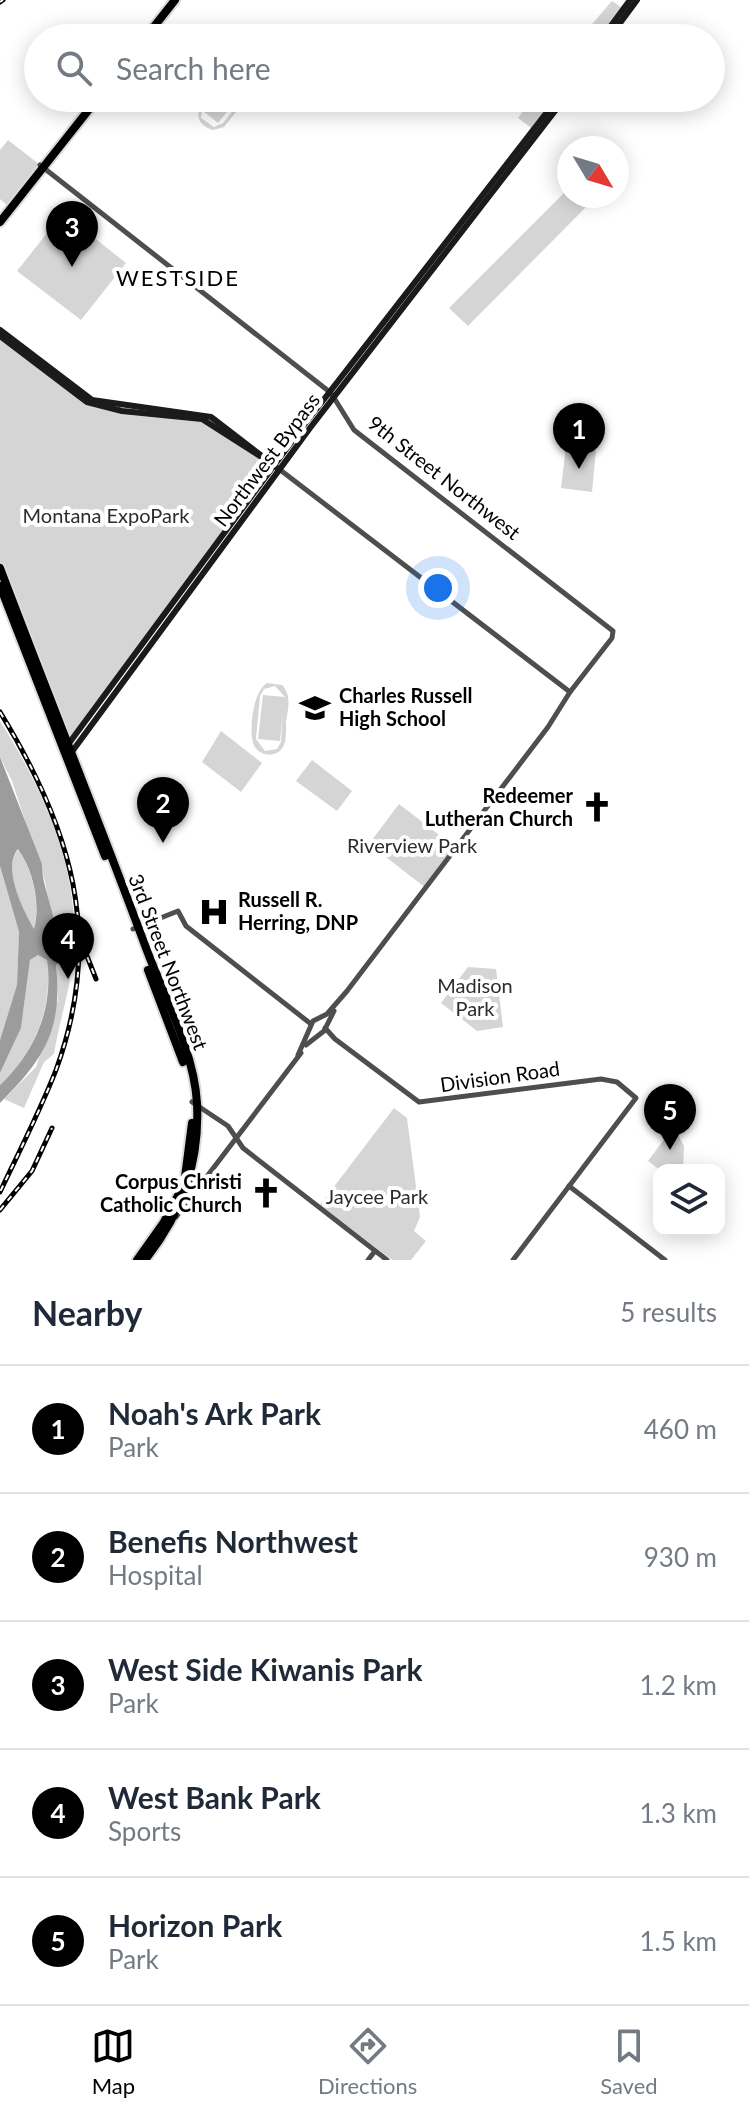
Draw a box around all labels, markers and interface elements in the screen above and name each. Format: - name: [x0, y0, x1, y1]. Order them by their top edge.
- search box: [24, 24, 725, 112]
- icon: search: [52, 46, 96, 90]
- text: Search here: [116, 50, 271, 86]
- north arrow: [557, 136, 629, 208]
- pin: 3: [46, 201, 98, 267]
- district label: WESTSIDE: [116, 264, 240, 291]
- street label: Northwest Bypass: [208, 388, 324, 531]
- pin: 1: [553, 403, 605, 469]
- street label: 9th Street Northwest: [364, 410, 526, 544]
- park label: Montana ExpoPark: [23, 503, 190, 527]
- your location: [418, 568, 458, 608]
- place label: Charles Russell High School: [339, 683, 472, 730]
- school or university icon: Charles Russell High School: [298, 691, 332, 725]
- pin: 2: [137, 777, 189, 843]
- place label: Redeemer Lutheran Church: [425, 783, 574, 830]
- church icon: Redeemer Lutheran Church: [580, 790, 614, 824]
- park label: Riverview Park: [347, 833, 478, 857]
- street label: 3rd Street Northwest: [124, 870, 214, 1053]
- place label: Russell R. Herring, DNP: [238, 887, 358, 934]
- hospital icon: Russell R. Herring, DNP: [197, 895, 231, 929]
- pin: 4: [42, 913, 94, 979]
- park label: Madison Park: [437, 973, 513, 1020]
- street label: Division Road: [439, 1056, 561, 1096]
- pin: 5: [644, 1084, 696, 1150]
- map controls: [653, 1164, 725, 1236]
- button: layers: [653, 1164, 725, 1236]
- place label: Corpus Christi Catholic Church: [100, 1169, 242, 1216]
- church icon: Corpus Christi Catholic Church: [249, 1176, 283, 1210]
- park label: Jaycee Park: [326, 1184, 429, 1208]
- text: Nearby: [32, 1292, 143, 1333]
- text: 5 results: [620, 1296, 717, 1328]
- text: Noah's Ark Park: [108, 1395, 321, 1431]
- text: 1: [50, 1413, 66, 1445]
- text: 460 m: [644, 1413, 717, 1445]
- text: Park: [108, 1431, 159, 1463]
- text: Benefis Northwest: [108, 1523, 358, 1559]
- text: 2: [50, 1541, 66, 1573]
- text: 930 m: [644, 1541, 717, 1573]
- text: Hospital: [108, 1559, 203, 1591]
- text: West Side Kiwanis Park: [108, 1651, 423, 1687]
- text: 3: [50, 1669, 66, 1701]
- text: 1.2 km: [639, 1669, 717, 1701]
- text: Park: [108, 1687, 159, 1719]
- text: West Bank Park: [108, 1779, 321, 1815]
- text: 4: [50, 1797, 66, 1829]
- text: 1.3 km: [639, 1797, 717, 1829]
- text: Sports: [108, 1815, 181, 1847]
- text: Horizon Park: [108, 1907, 282, 1943]
- text: 5: [50, 1925, 66, 1957]
- text: 1.5 km: [639, 1925, 717, 1957]
- text: Park: [108, 1943, 159, 1975]
- tab: Map: [91, 2024, 135, 2099]
- tab: Directions: [318, 2024, 417, 2099]
- tab: Saved: [600, 2024, 658, 2099]

